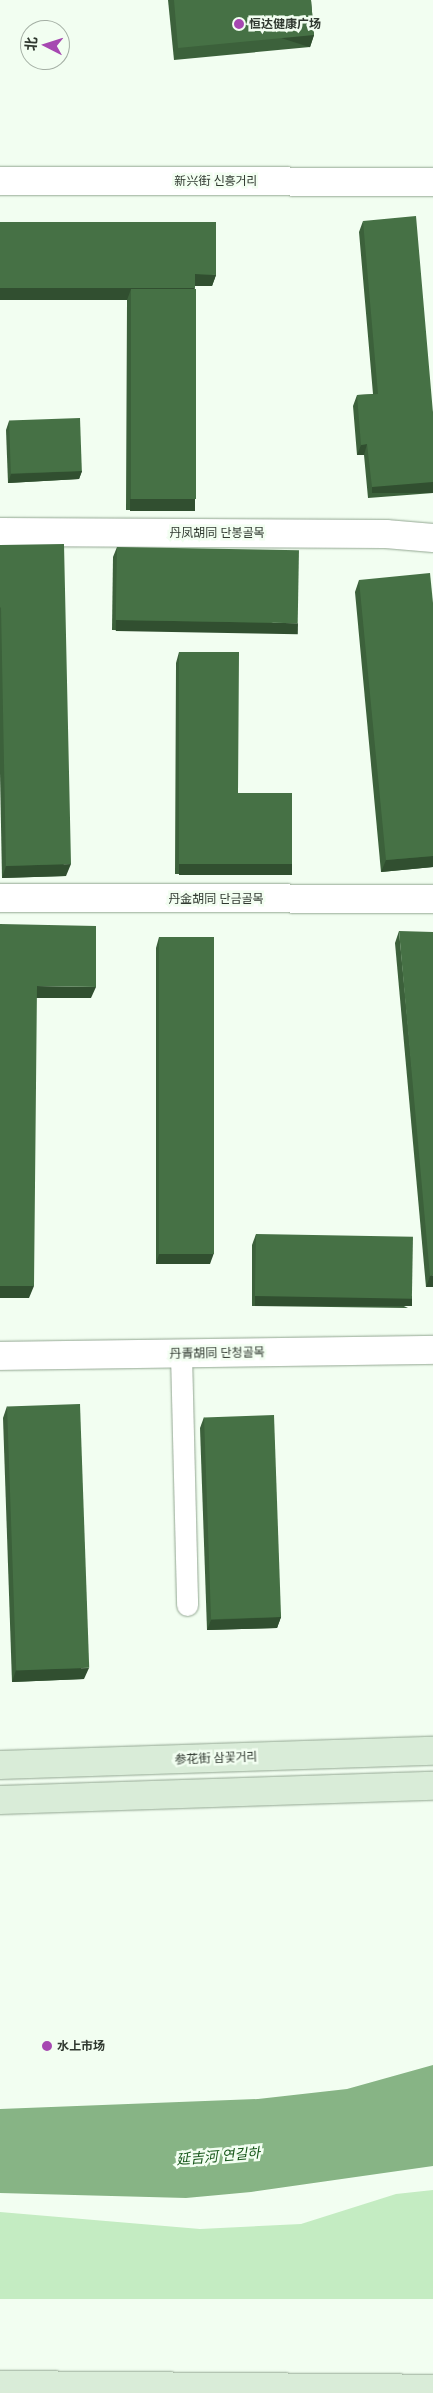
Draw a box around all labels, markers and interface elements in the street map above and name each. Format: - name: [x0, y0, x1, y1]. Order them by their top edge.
- place label: 恒达健康广场: [249, 17, 321, 31]
- marker: 恒达健康广场: [233, 18, 245, 30]
- north arrow: [20, 20, 70, 70]
- text: 北: [21, 36, 41, 52]
- street label: 新兴街 신흥거리: [174, 174, 258, 188]
- street label: 丹凤胡同 단봉골목: [169, 526, 265, 540]
- street label: 丹金胡同 단금골목: [168, 892, 264, 906]
- street label: 丹青胡同 단청골목: [169, 1345, 265, 1361]
- street label: 参花街 삼꽃거리: [174, 1749, 258, 1767]
- place label: 水上市场: [57, 2039, 105, 2053]
- marker: 水上市场: [41, 2040, 53, 2052]
- water label: 延吉河 연길하: [175, 2144, 261, 2168]

